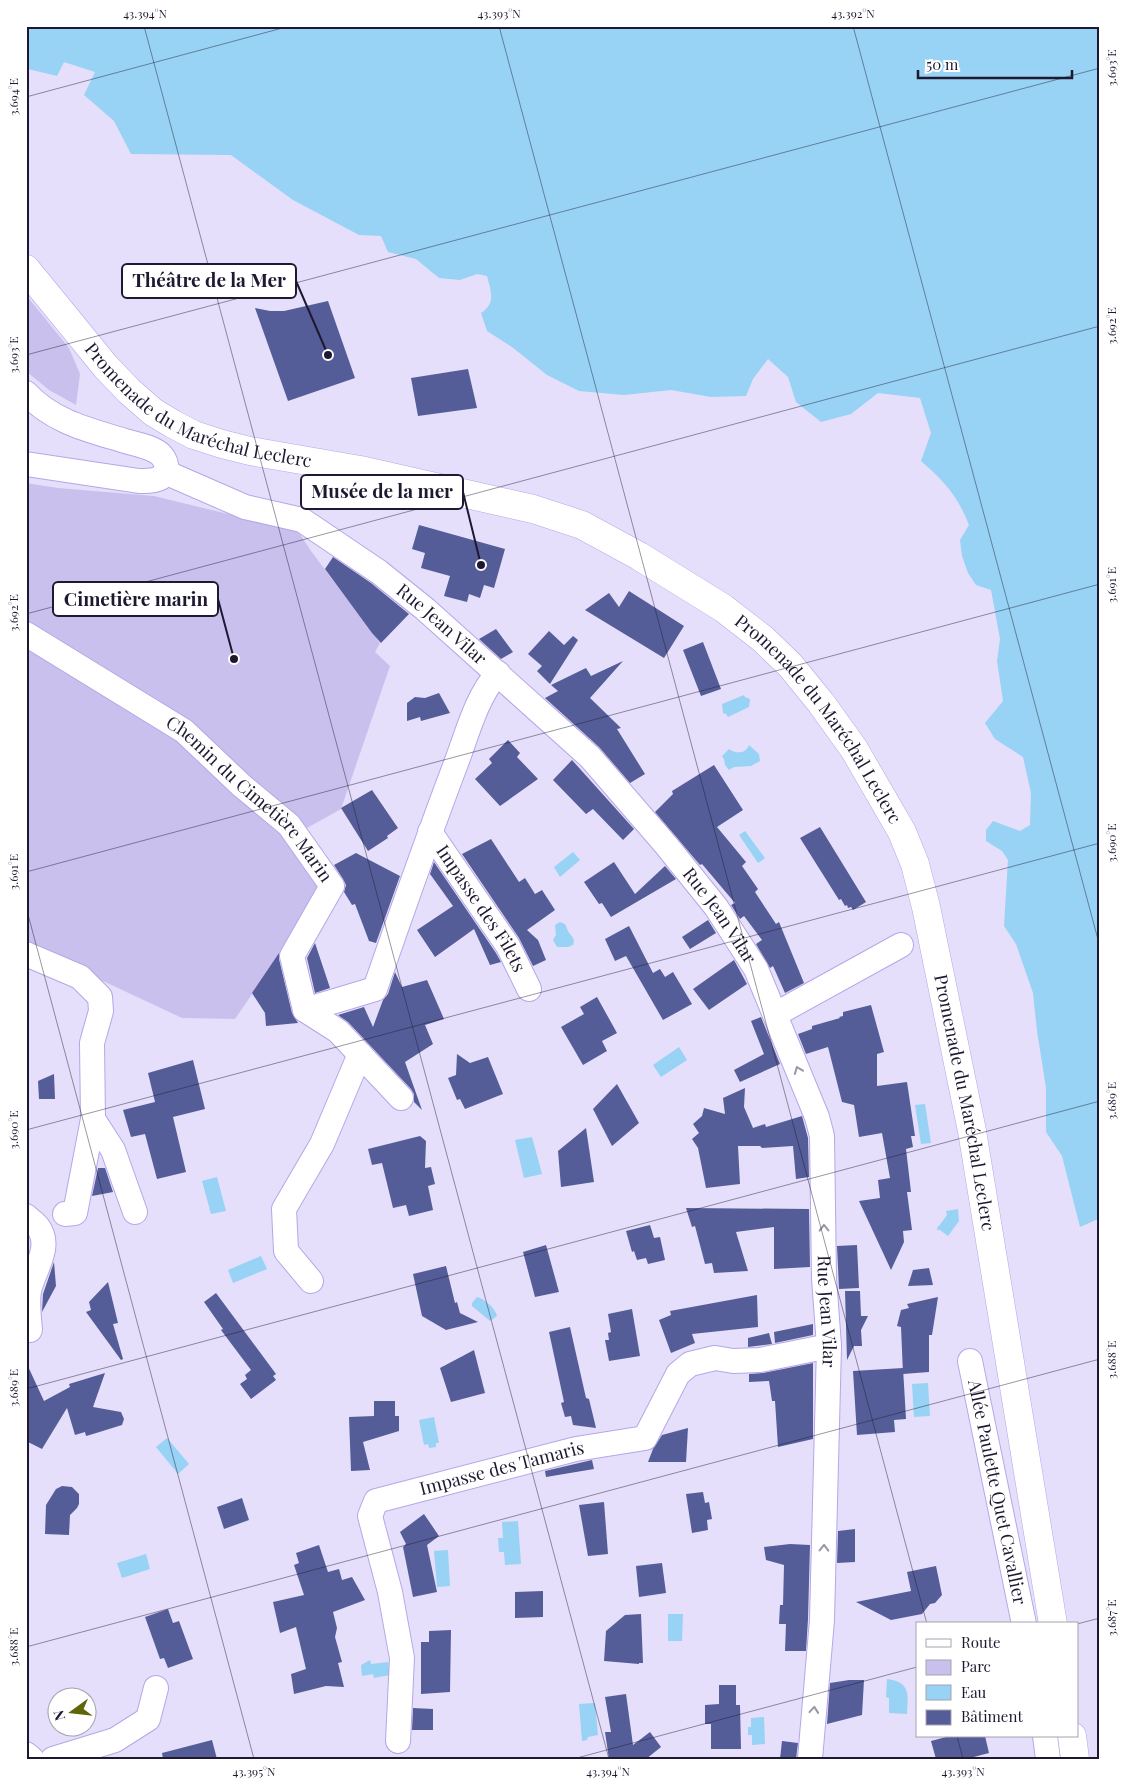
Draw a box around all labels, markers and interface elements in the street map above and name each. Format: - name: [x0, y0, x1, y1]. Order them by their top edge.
- text: 43.394°N: [123, 5, 167, 21]
- text: 43.393°N: [477, 5, 521, 21]
- text: 43.392°N: [831, 5, 875, 21]
- scale bar: [918, 48, 1072, 80]
- text: 3.693°E: [1103, 49, 1119, 87]
- text: 50 m: [926, 54, 959, 74]
- text: 3.694°E: [5, 78, 21, 116]
- callout: Théâtre de la Mer: [122, 264, 296, 298]
- text: Théâtre de la Mer: [132, 266, 286, 292]
- text: 3.692°E: [1103, 307, 1119, 345]
- text: 3.693°E: [5, 336, 21, 374]
- street label: Promenade du Maréchal Leclerc: [80, 337, 314, 472]
- callout: Musée de la mer: [301, 475, 463, 509]
- text: Musée de la mer: [311, 477, 453, 503]
- text: 3.691°E: [1103, 567, 1119, 603]
- street label: Rue Jean Vilar: [392, 578, 492, 670]
- callout: Cimetière marin: [53, 582, 218, 616]
- text: Cimetière marin: [64, 585, 209, 611]
- text: 3.692°E: [5, 594, 21, 632]
- street label: Promenade du Maréchal Leclerc: [730, 608, 908, 828]
- street label: Chemin du Cimetière Marin: [162, 710, 339, 887]
- text: 3.690°E: [1103, 824, 1119, 862]
- street label: Impasse des Filets: [431, 840, 532, 976]
- text: 3.691°E: [5, 854, 21, 890]
- street label: Rue Jean Vilar: [678, 862, 762, 968]
- street label: Promenade du Maréchal Leclerc: [929, 972, 1001, 1233]
- one-way arrow: [794, 1066, 804, 1075]
- text: 3.689°E: [1103, 1082, 1119, 1120]
- text: 3.690°E: [5, 1111, 21, 1149]
- one-way arrow: [819, 1224, 829, 1232]
- street label: Rue Jean Vilar: [813, 1255, 842, 1368]
- text: 3.688°E: [1103, 1341, 1119, 1379]
- text: 3.689°E: [5, 1369, 21, 1407]
- street label: Allée Paulette Quet Cavallier: [963, 1377, 1033, 1607]
- street label: Impasse des Tamaris: [417, 1435, 586, 1500]
- one-way arrow: [819, 1544, 829, 1552]
- text: 3.687°E: [1103, 1599, 1119, 1637]
- legend: [916, 1622, 1078, 1738]
- text: 3.688°E: [5, 1628, 21, 1666]
- text: Route: [961, 1632, 1001, 1652]
- text: Parc: [961, 1656, 991, 1676]
- text: Eau: [961, 1682, 987, 1702]
- north arrow: [48, 1688, 98, 1738]
- one-way arrow: [808, 1706, 819, 1714]
- text: Bâtiment: [961, 1706, 1023, 1726]
- text: N: [48, 1708, 69, 1723]
- text: 43.395°N: [233, 1763, 276, 1779]
- text: 43.394°N: [586, 1763, 630, 1779]
- text: 43.393°N: [941, 1763, 985, 1779]

